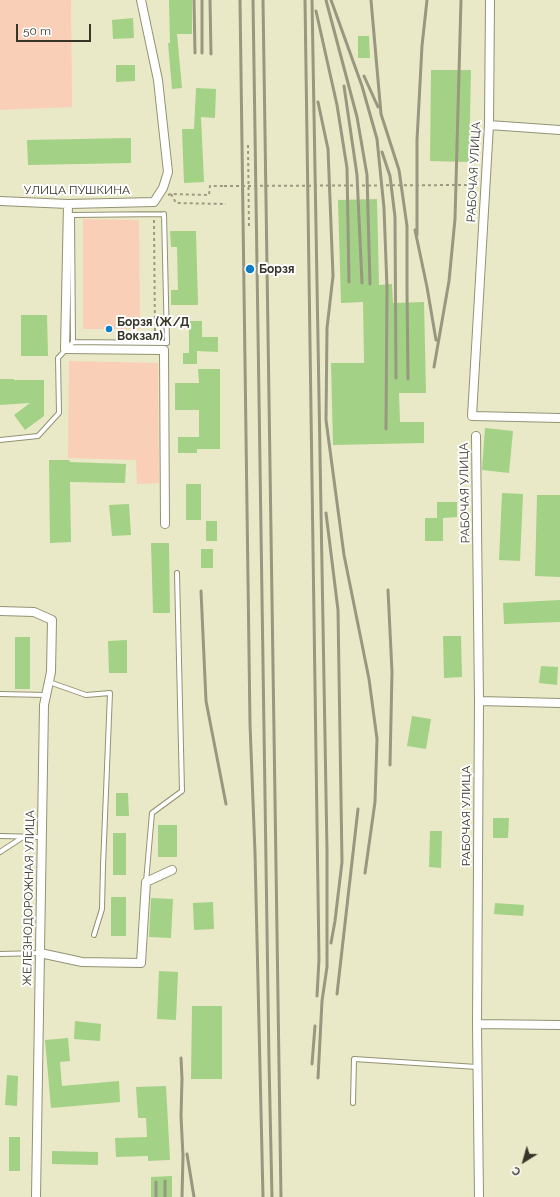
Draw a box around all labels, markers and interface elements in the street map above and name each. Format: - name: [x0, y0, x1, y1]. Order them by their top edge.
- scale bar: [18, 16, 93, 42]
- text: 50 m: [23, 24, 51, 38]
- street label: РАБОЧАЯ УЛИЦА: [464, 121, 484, 223]
- street label: УЛИЦА ПУШКИНА: [24, 183, 130, 197]
- place label: Борзя: [259, 262, 295, 276]
- marker: Борзя: [244, 263, 256, 275]
- place label: Борзя (Ж/Д Вокзал): [117, 315, 189, 343]
- marker: Борзя (Ж/Д Вокзал): [104, 324, 114, 334]
- street label: РАБОЧАЯ УЛИЦА: [457, 443, 473, 543]
- street label: РАБОЧАЯ УЛИЦА: [459, 766, 473, 866]
- street label: ЖЕЛЕЗНОДОРОЖНАЯ УЛИЦА: [20, 810, 38, 986]
- north arrow: [504, 1141, 544, 1181]
- text: С: [510, 1164, 523, 1178]

